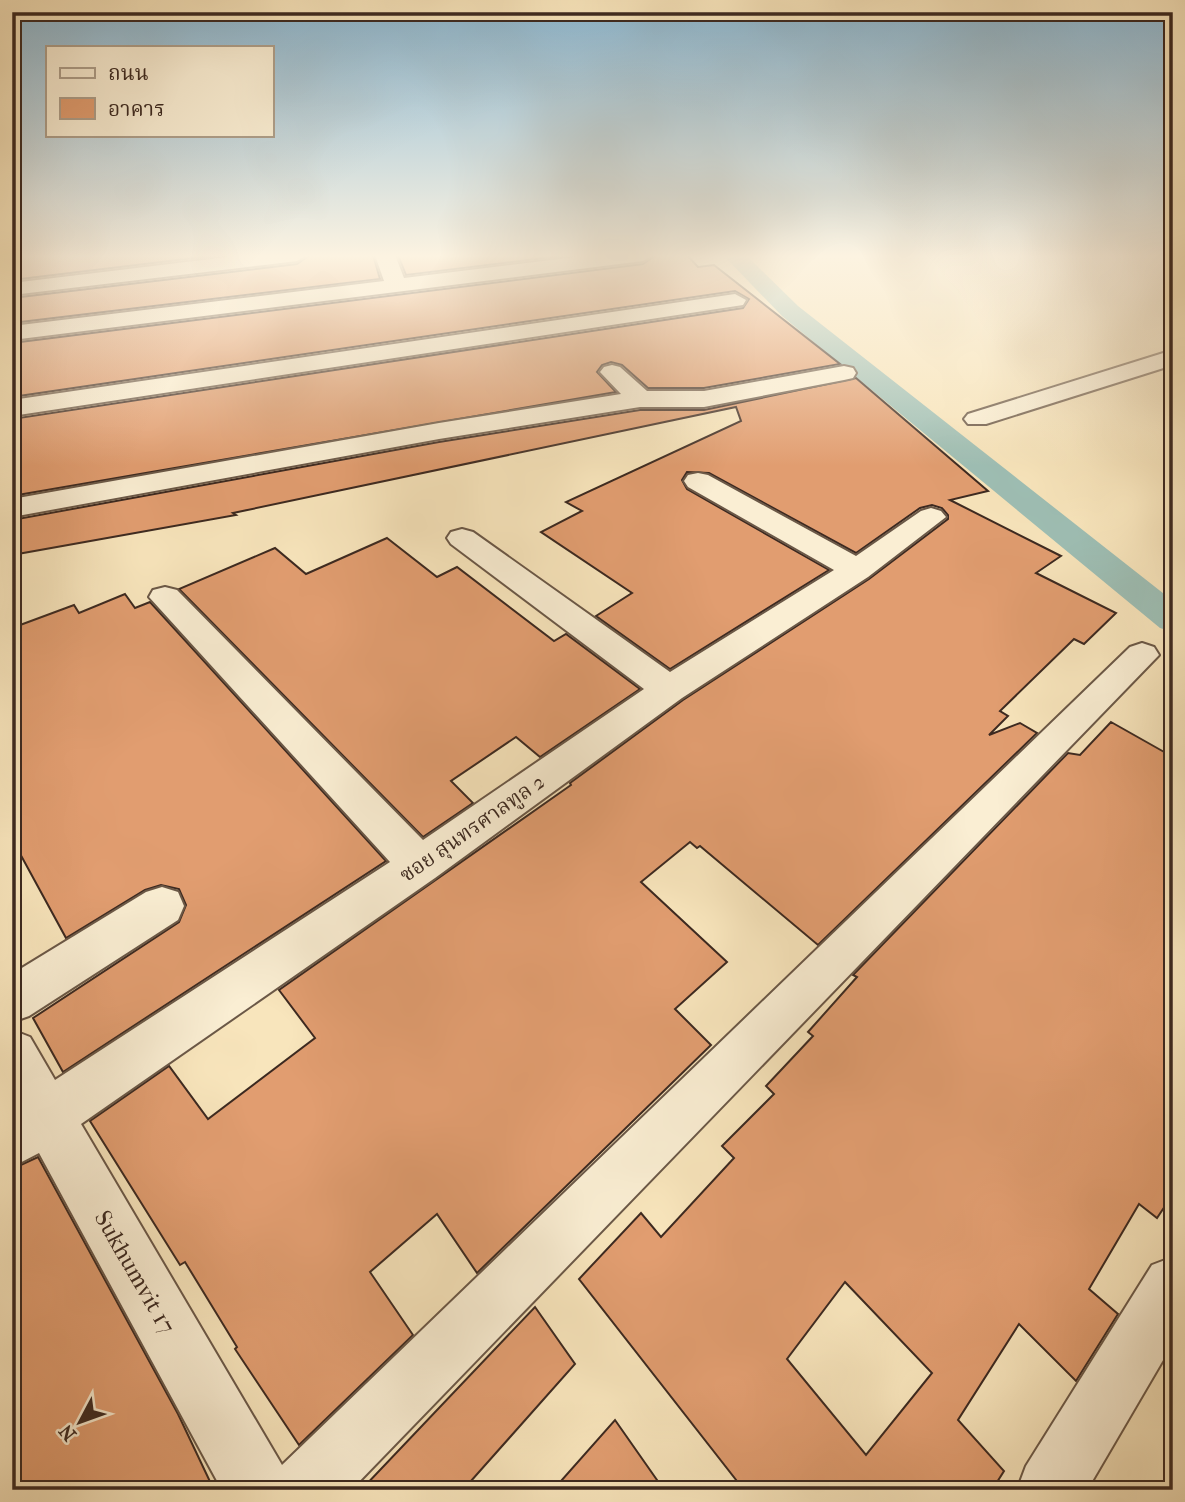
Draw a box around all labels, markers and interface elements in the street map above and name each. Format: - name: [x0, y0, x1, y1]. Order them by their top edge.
- legend: [46, 46, 273, 136]
- text: ถนน: [108, 61, 149, 85]
- text: อาคาร: [108, 97, 165, 121]
- street label: ซอย สุนทรศาลทูล 2: [395, 769, 550, 889]
- street label: Sukhumvit 17: [89, 1206, 181, 1338]
- north arrow: [46, 1386, 116, 1456]
- text: N: [55, 1419, 81, 1445]

